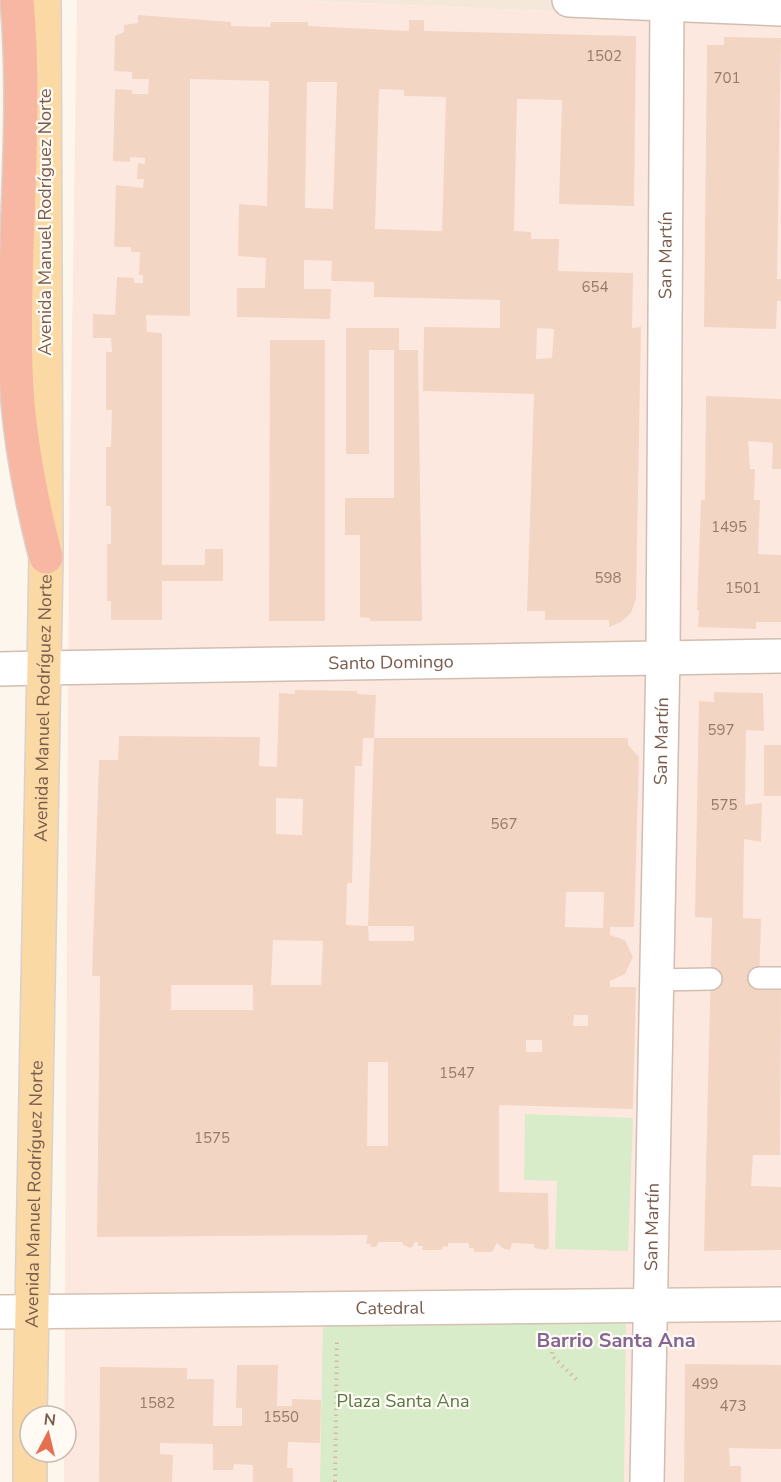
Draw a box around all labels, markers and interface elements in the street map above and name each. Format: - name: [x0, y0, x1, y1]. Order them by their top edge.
- house number: 1502: [586, 46, 622, 66]
- house number: 701: [713, 68, 741, 88]
- street label: Avenida Manuel Rodríguez Norte: [33, 88, 57, 356]
- street label: San Martín: [653, 211, 678, 299]
- house number: 654: [581, 277, 609, 297]
- house number: 1495: [711, 517, 747, 537]
- house number: 598: [594, 568, 622, 588]
- street label: Avenida Manuel Rodríguez Norte: [29, 574, 58, 842]
- house number: 1501: [725, 578, 761, 598]
- street label: Santo Domingo: [328, 649, 454, 675]
- street label: San Martín: [649, 697, 674, 785]
- house number: 597: [707, 720, 735, 740]
- house number: 575: [710, 795, 738, 815]
- house number: 567: [490, 814, 518, 834]
- street label: Avenida Manuel Rodríguez Norte: [20, 1060, 49, 1328]
- house number: 1547: [439, 1063, 475, 1083]
- house number: 1575: [194, 1128, 230, 1148]
- street label: San Martín: [639, 1183, 665, 1271]
- street label: Catedral: [355, 1296, 425, 1320]
- district label: Barrio Santa Ana: [536, 1327, 696, 1354]
- house number: 499: [691, 1374, 719, 1394]
- park label: Plaza Santa Ana: [337, 1389, 469, 1413]
- house number: 1582: [139, 1393, 175, 1413]
- house number: 473: [719, 1396, 747, 1416]
- north arrow: [18, 1404, 78, 1464]
- house number: 1550: [263, 1407, 299, 1427]
- text: N: [42, 1408, 57, 1432]

